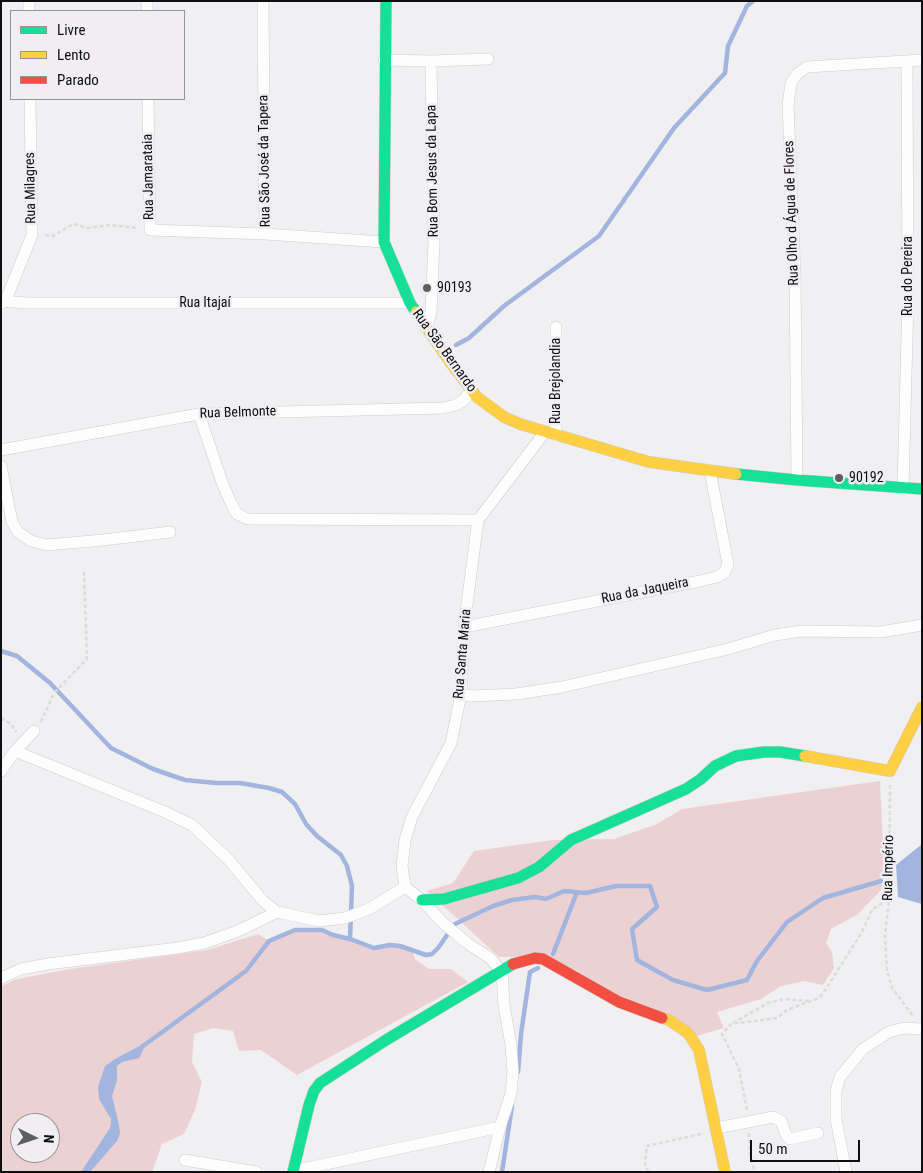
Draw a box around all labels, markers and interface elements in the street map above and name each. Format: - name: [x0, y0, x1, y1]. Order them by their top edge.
- legend: [10, 10, 185, 100]
- text: Livre: [57, 21, 85, 39]
- text: Lento: [57, 46, 90, 64]
- text: Parado: [57, 71, 99, 89]
- street label: Rua São José da Tapera: [255, 95, 275, 227]
- street label: Rua Bom Jesus da Lapa: [423, 105, 443, 237]
- street label: Rua Jamarataia: [140, 134, 158, 220]
- street label: Rua Olho d Água de Flores: [781, 140, 803, 286]
- street label: Rua Milagres: [22, 152, 40, 224]
- street label: Rua do Pereira: [900, 236, 916, 316]
- place label: 90193: [437, 280, 472, 296]
- marker: 90193: [421, 282, 433, 294]
- street label: Rua Itajaí: [179, 295, 231, 311]
- street label: Rua São Bernardo: [408, 306, 480, 396]
- street label: Rua Brejolandia: [548, 338, 564, 424]
- street label: Rua Belmonte: [199, 403, 277, 423]
- place label: 90192: [849, 470, 884, 486]
- marker: 90192: [833, 472, 845, 484]
- street label: Rua da Jaqueira: [600, 574, 690, 608]
- street label: Rua Santa Maria: [451, 608, 475, 700]
- street label: Rua Império: [880, 835, 898, 901]
- north arrow: [10, 1113, 60, 1163]
- scale bar: [753, 1130, 863, 1162]
- text: N: [41, 1134, 57, 1144]
- text: 50 m: [758, 1140, 788, 1158]

